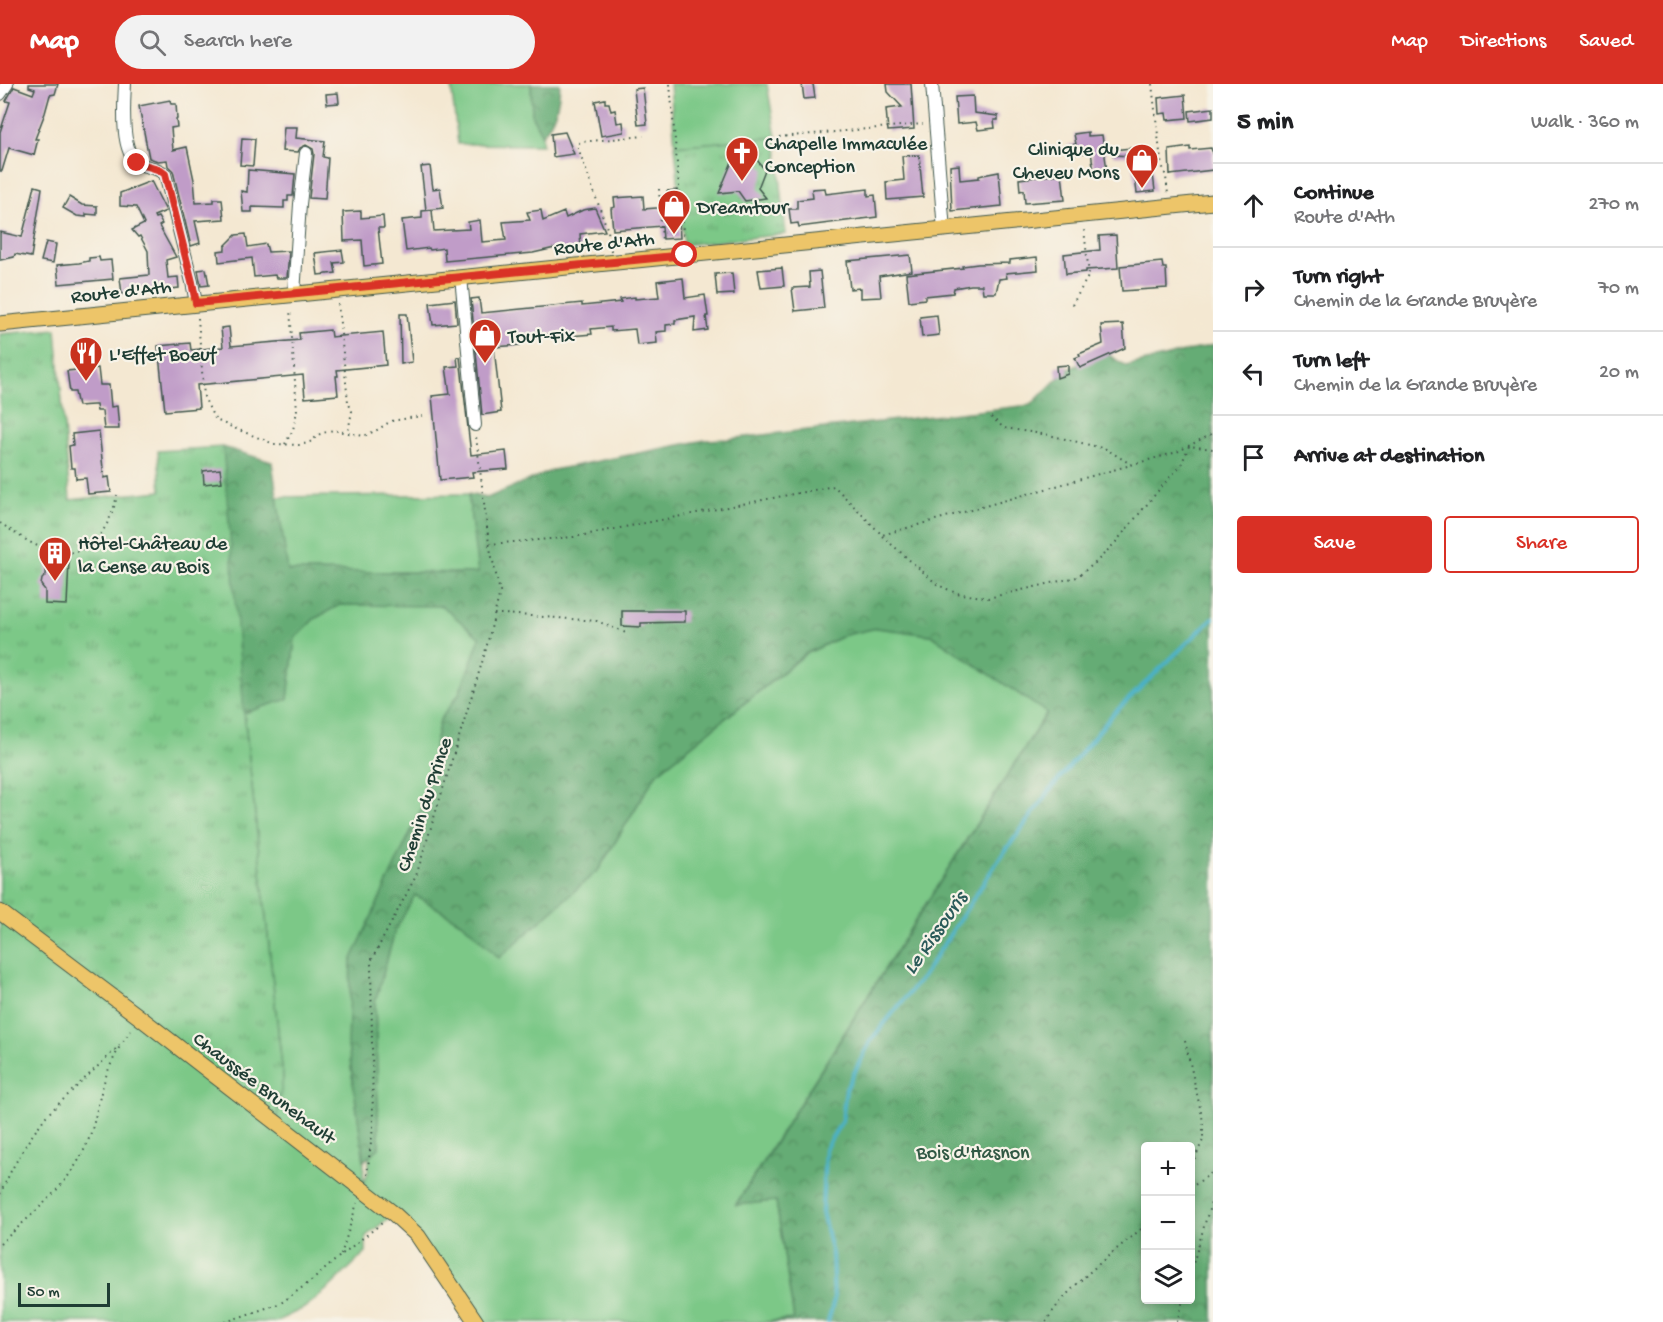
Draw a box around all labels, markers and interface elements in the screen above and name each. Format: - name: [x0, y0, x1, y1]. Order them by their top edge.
- search box: [115, 15, 535, 69]
- text: Map: [30, 26, 79, 59]
- icon: search: [136, 26, 169, 59]
- text: Search here: [184, 29, 292, 55]
- text: Map: [1391, 30, 1428, 55]
- text: Directions: [1461, 30, 1546, 55]
- text: Saved: [1579, 30, 1633, 55]
- text: 5 min: [1237, 108, 1293, 139]
- text: Walk · 360 m: [1531, 112, 1639, 135]
- place label: Chapelle Immaculée Conception: [765, 134, 928, 180]
- church icon: Chapelle Immaculée Conception: [724, 135, 760, 182]
- place label: Clinique du Cheveu Mons: [1013, 140, 1120, 186]
- shop icon: Clinique du Cheveu Mons: [1124, 142, 1160, 189]
- route end: [123, 149, 149, 175]
- text: Continue: [1294, 181, 1374, 207]
- shop icon: Dreamtour: [656, 188, 692, 235]
- icon: ahead: [1237, 189, 1270, 222]
- text: 270 m: [1589, 194, 1639, 217]
- place label: Dreamtour: [695, 198, 790, 221]
- text: Route d'Ath: [1294, 207, 1395, 230]
- street label: Route d'Ath: [553, 229, 656, 262]
- route start: [671, 241, 697, 267]
- text: Turn right: [1294, 265, 1382, 291]
- icon: right: [1237, 273, 1270, 306]
- street label: Route d'Ath: [70, 277, 173, 310]
- text: 70 m: [1598, 278, 1639, 301]
- text: Chemin de la Grande Bruyère: [1294, 291, 1537, 314]
- shop icon: Tout-Fix: [467, 317, 503, 364]
- place label: Tout-Fix: [507, 327, 575, 350]
- restaurant icon: L'Effet Boeuf: [68, 335, 104, 382]
- place label: L'Effet Boeuf: [109, 345, 218, 368]
- text: Turn left: [1294, 349, 1368, 375]
- icon: left: [1237, 357, 1270, 390]
- text: 20 m: [1599, 362, 1639, 385]
- text: Chemin de la Grande Bruyère: [1294, 375, 1537, 398]
- icon: arrive: [1237, 441, 1270, 474]
- text: Arrive at destination: [1294, 444, 1484, 470]
- button: Save: [1237, 516, 1432, 573]
- button: Share: [1444, 516, 1639, 573]
- place label: Hôtel-Château de la Cense au Bois: [78, 534, 228, 580]
- building icon: Hôtel-Château de la Cense au Bois: [37, 535, 73, 582]
- street label: Chemin du Prince: [394, 735, 459, 875]
- water label: Le Rissouris: [899, 886, 976, 980]
- street label: Chaussée Brunehault: [187, 1029, 340, 1152]
- map controls: [1141, 1142, 1195, 1304]
- button: +: [1141, 1142, 1195, 1196]
- park label: Bois d'Hasnon: [915, 1143, 1030, 1166]
- button: −: [1141, 1196, 1195, 1250]
- button: layers: [1141, 1250, 1195, 1304]
- scale bar: [18, 1280, 110, 1308]
- text: 50 m: [27, 1284, 60, 1303]

